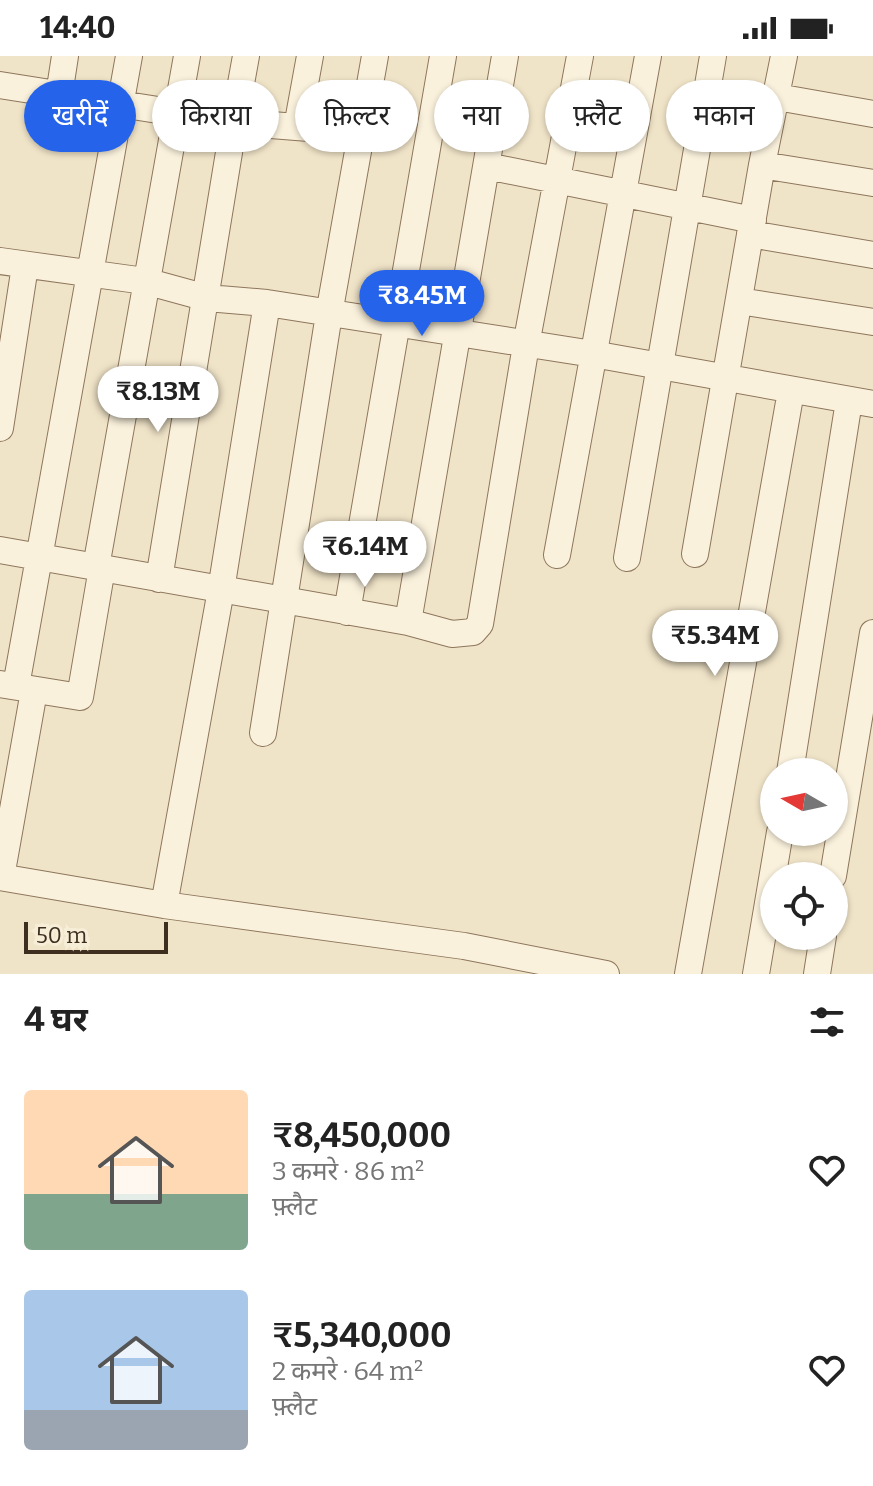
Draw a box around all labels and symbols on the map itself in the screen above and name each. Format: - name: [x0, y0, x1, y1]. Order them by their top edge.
- pin: ₹8.45M: [357, 270, 487, 338]
- pin: ₹8.13M: [93, 366, 223, 434]
- pin: ₹6.14M: [300, 521, 430, 589]
- pin: ₹5.34M: [650, 610, 780, 678]
- north arrow: [760, 758, 848, 846]
- scale bar: [24, 918, 168, 954]

